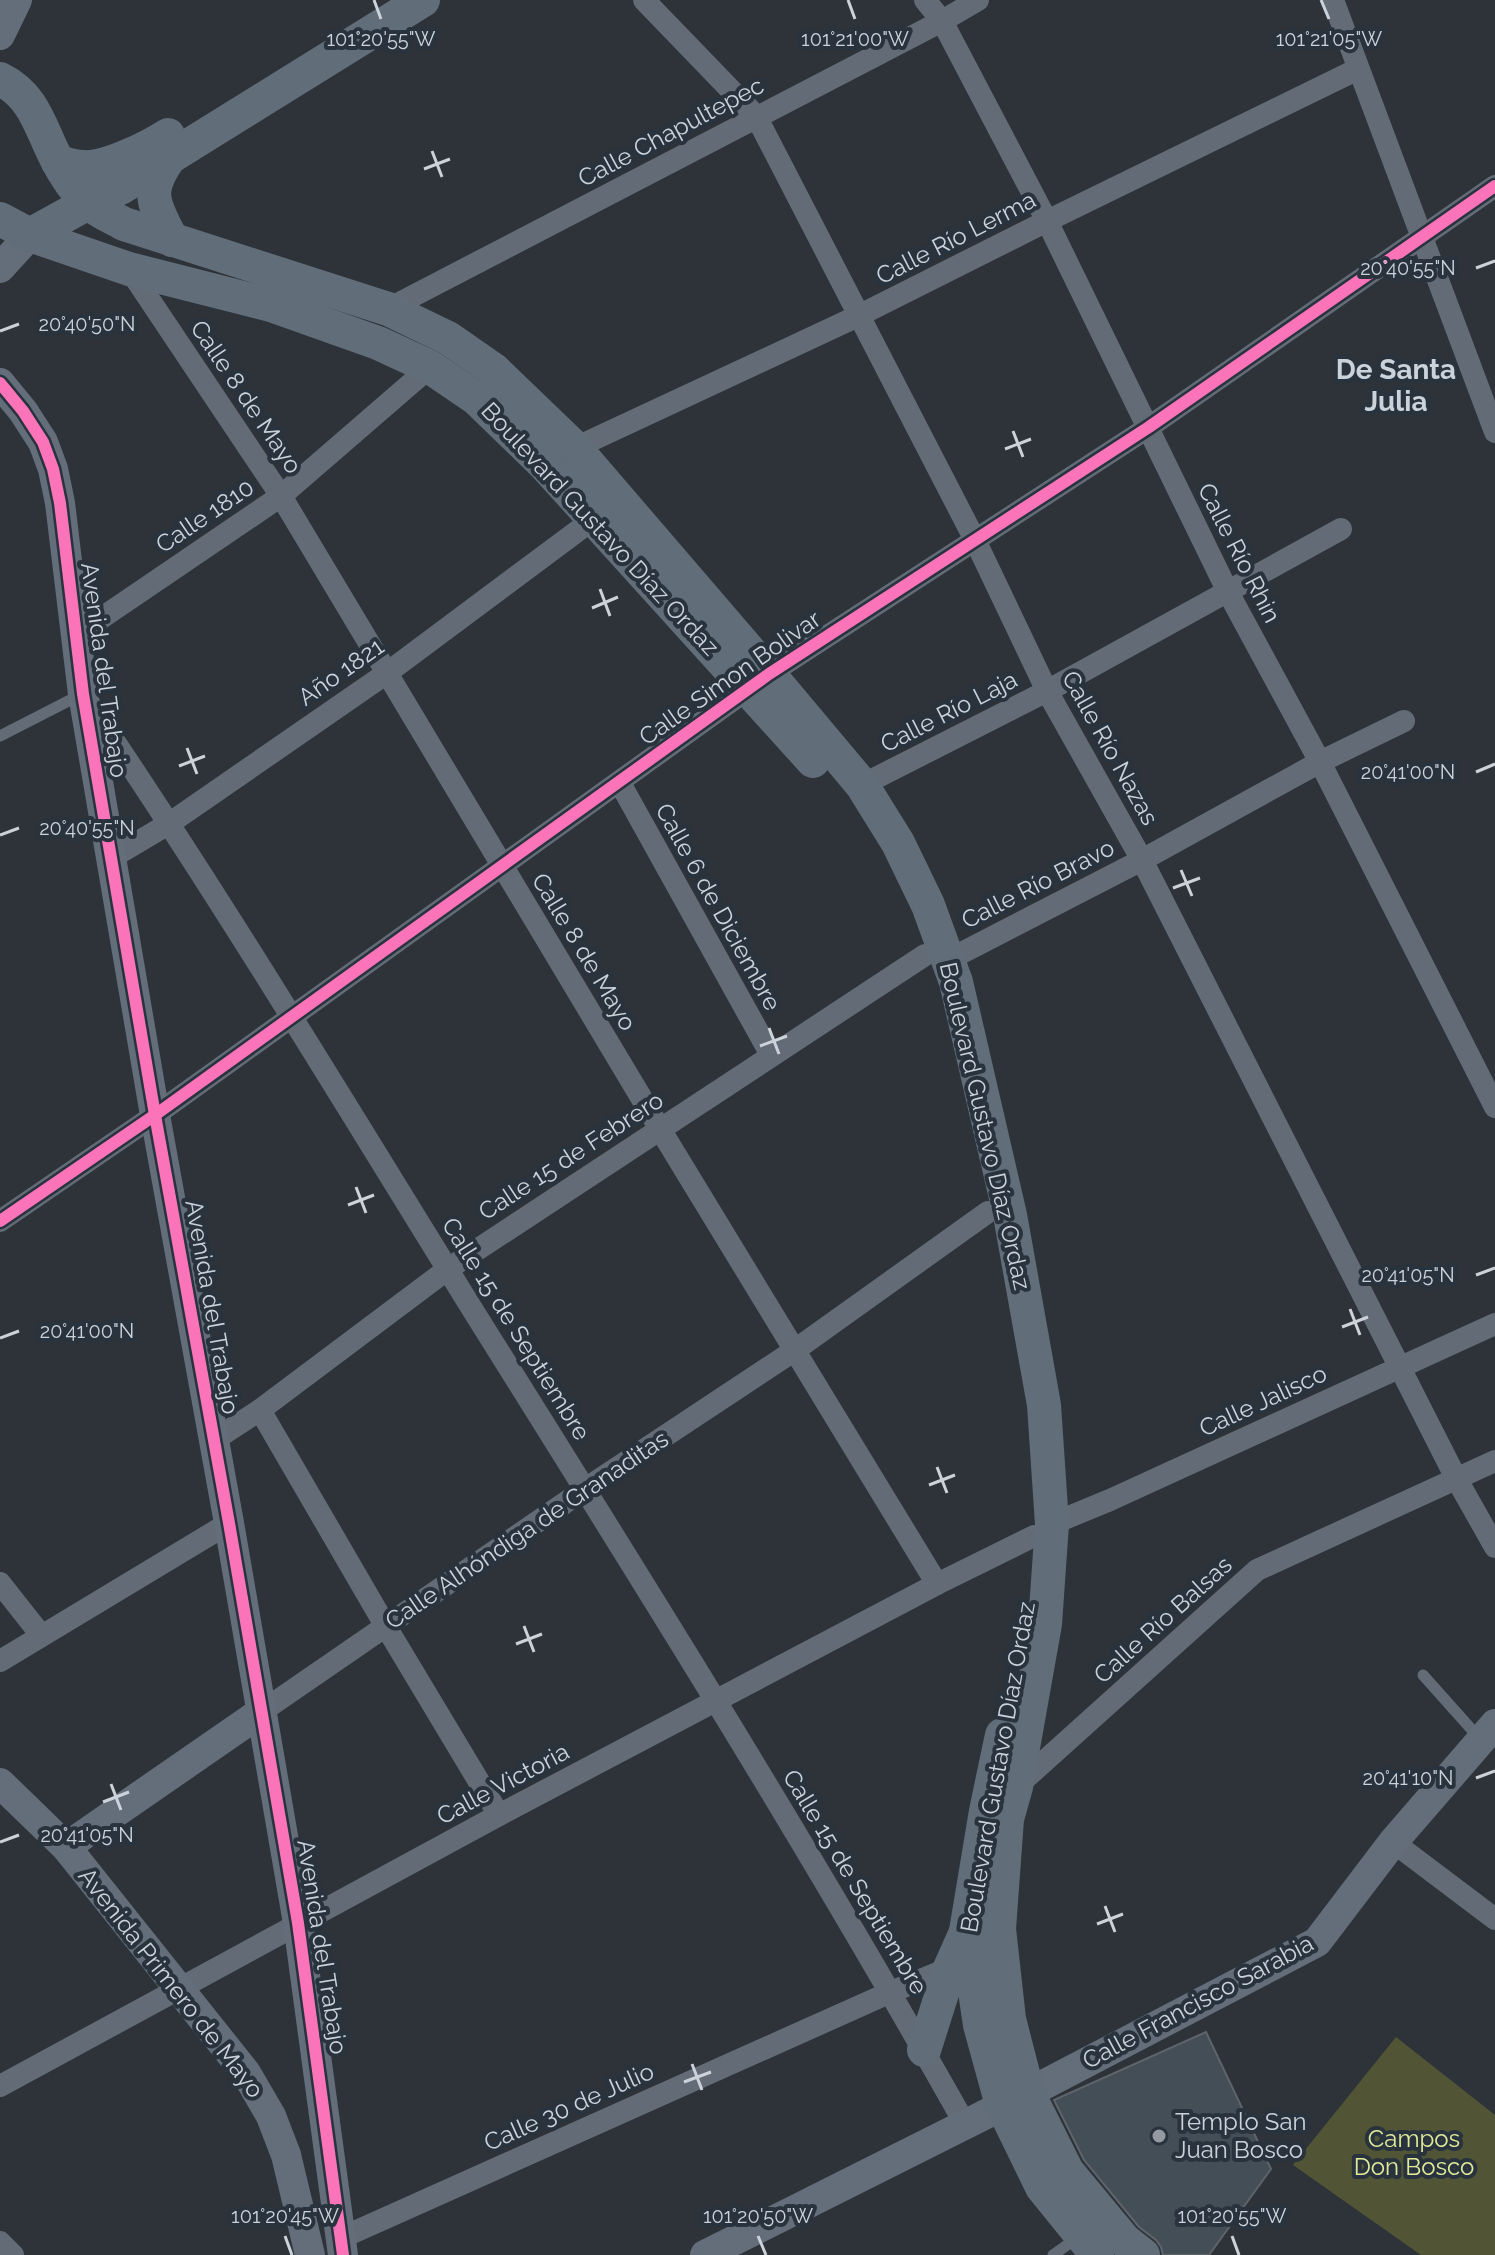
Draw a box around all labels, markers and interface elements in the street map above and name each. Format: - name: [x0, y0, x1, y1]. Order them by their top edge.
- text: 101°20'55"W: [327, 27, 436, 51]
- text: 101°21'00"W: [801, 27, 909, 51]
- text: 101°21'05"W: [1276, 27, 1382, 51]
- street label: Calle Chapultepec: [573, 70, 768, 193]
- street label: Calle Río Lerma: [871, 185, 1040, 290]
- text: 20°40'55"N: [1360, 256, 1456, 280]
- text: 20°40'50"N: [39, 312, 135, 336]
- street label: Calle 8 de Mayo: [184, 315, 308, 479]
- district label: De Santa Julia: [1336, 353, 1456, 418]
- street label: Boulevard Gustavo Díaz Ordaz: [475, 396, 725, 661]
- street label: Calle 1810: [150, 472, 259, 559]
- street label: Calle Río Rhin: [1192, 478, 1287, 627]
- street label: Avenida del Trabajo: [75, 560, 134, 779]
- street label: Calle Simon Bolivar: [633, 604, 827, 751]
- street label: Año 1821: [292, 632, 389, 712]
- street label: Calle Río Laja: [876, 665, 1022, 758]
- street label: Calle Río Nazas: [1056, 666, 1165, 830]
- text: 20°41'00"N: [1361, 760, 1455, 784]
- street label: Calle 6 de Diciembre: [649, 798, 787, 1015]
- text: 20°40'55"N: [39, 816, 135, 840]
- street label: Calle Río Bravo: [956, 833, 1119, 935]
- street label: Calle 8 de Mayo: [526, 868, 643, 1036]
- street label: Boulevard Gustavo Díaz Ordaz: [934, 959, 1037, 1292]
- street label: Calle 15 de Febrero: [473, 1085, 668, 1226]
- street label: Avenida del Trabajo: [179, 1198, 246, 1416]
- street label: Calle 15 de Septiembre: [436, 1212, 597, 1445]
- text: 20°41'05"N: [1361, 1263, 1455, 1287]
- text: 20°41'00"N: [40, 1319, 134, 1343]
- street label: Calle Jalisco: [1194, 1358, 1331, 1443]
- street label: Calle Alhóndiga de Granaditas: [380, 1424, 674, 1635]
- street label: Calle Río Balsas: [1088, 1550, 1238, 1689]
- street label: Boulevard Gustavo Díaz Ordaz: [954, 1599, 1041, 1935]
- street label: Calle Victoria: [432, 1737, 574, 1831]
- street label: Calle 15 de Septiembre: [777, 1764, 934, 1999]
- text: 20°41'10"N: [1363, 1766, 1453, 1790]
- text: 20°41'05"N: [40, 1823, 134, 1847]
- street label: Avenida del Trabajo: [291, 1837, 354, 2056]
- street label: Avenida Primero de Mayo: [73, 1862, 270, 2104]
- street label: Calle Francisco Sarabia: [1077, 1928, 1318, 2075]
- street label: Calle 30 de Julio: [479, 2056, 658, 2157]
- place label: Templo San Juan Bosco: [1175, 2107, 1306, 2164]
- park label: Campos Don Bosco: [1354, 2124, 1474, 2181]
- marker: Templo San Juan Bosco: [1150, 2127, 1168, 2145]
- text: 101°20'45"W: [231, 2204, 339, 2228]
- text: 101°20'50"W: [703, 2204, 813, 2228]
- text: 101°20'55"W: [1178, 2204, 1287, 2228]

